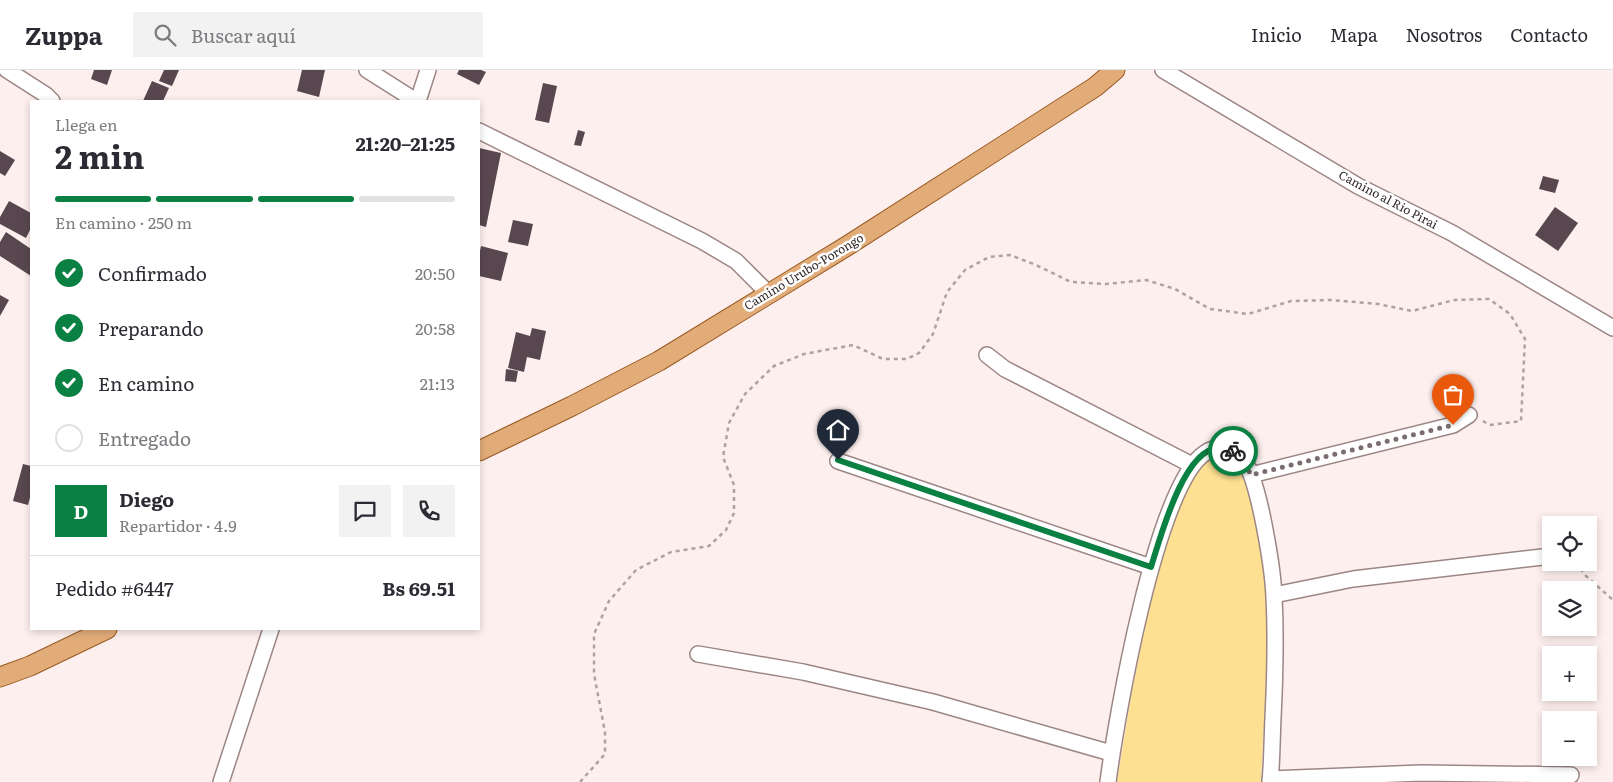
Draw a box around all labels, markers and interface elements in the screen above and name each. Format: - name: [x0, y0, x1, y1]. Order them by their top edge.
- search box: [133, 12, 483, 57]
- text: Zuppa: [25, 17, 103, 52]
- icon: search: [151, 21, 179, 49]
- text: Buscar aquí: [191, 21, 296, 49]
- text: Inicio: [1251, 21, 1302, 48]
- text: Mapa: [1330, 21, 1378, 48]
- text: Nosotros: [1406, 21, 1482, 48]
- text: Contacto: [1510, 21, 1588, 48]
- text: Llega en: [55, 112, 118, 136]
- text: 21:20–21:25: [355, 129, 455, 157]
- text: 2 min: [55, 131, 144, 179]
- street label: Camino al Rio Pirai: [1336, 165, 1441, 233]
- text: En camino · 250 m: [55, 210, 192, 234]
- street label: Camino Urubo-Porongo: [740, 228, 867, 314]
- icon: check: [55, 259, 83, 287]
- text: Confirmado: [98, 259, 207, 287]
- text: 20:50: [415, 261, 455, 285]
- icon: check: [55, 314, 83, 342]
- text: Preparando: [98, 314, 204, 342]
- text: 20:58: [415, 316, 455, 340]
- icon: check: [55, 369, 83, 397]
- text: En camino: [98, 369, 194, 397]
- text: 21:13: [420, 371, 455, 395]
- pin: [1432, 374, 1474, 425]
- icon: bag: [1439, 381, 1467, 409]
- pin: [817, 409, 859, 460]
- icon: home: [824, 416, 852, 444]
- text: Entregado: [98, 424, 191, 452]
- courier: [1208, 426, 1258, 476]
- icon: bike: [1219, 437, 1247, 465]
- text: Diego: [119, 485, 174, 513]
- button: chat: [339, 485, 391, 537]
- button: phone: [403, 485, 455, 537]
- text: D: [74, 497, 88, 525]
- text: Repartidor · 4.9: [119, 513, 237, 537]
- map controls: [1542, 516, 1597, 766]
- button: locate: [1542, 516, 1597, 571]
- text: Pedido #6447: [55, 574, 174, 602]
- text: Bs 69.51: [382, 574, 455, 602]
- button: layers: [1542, 581, 1597, 636]
- button: +: [1542, 646, 1597, 701]
- button: −: [1542, 711, 1597, 766]

